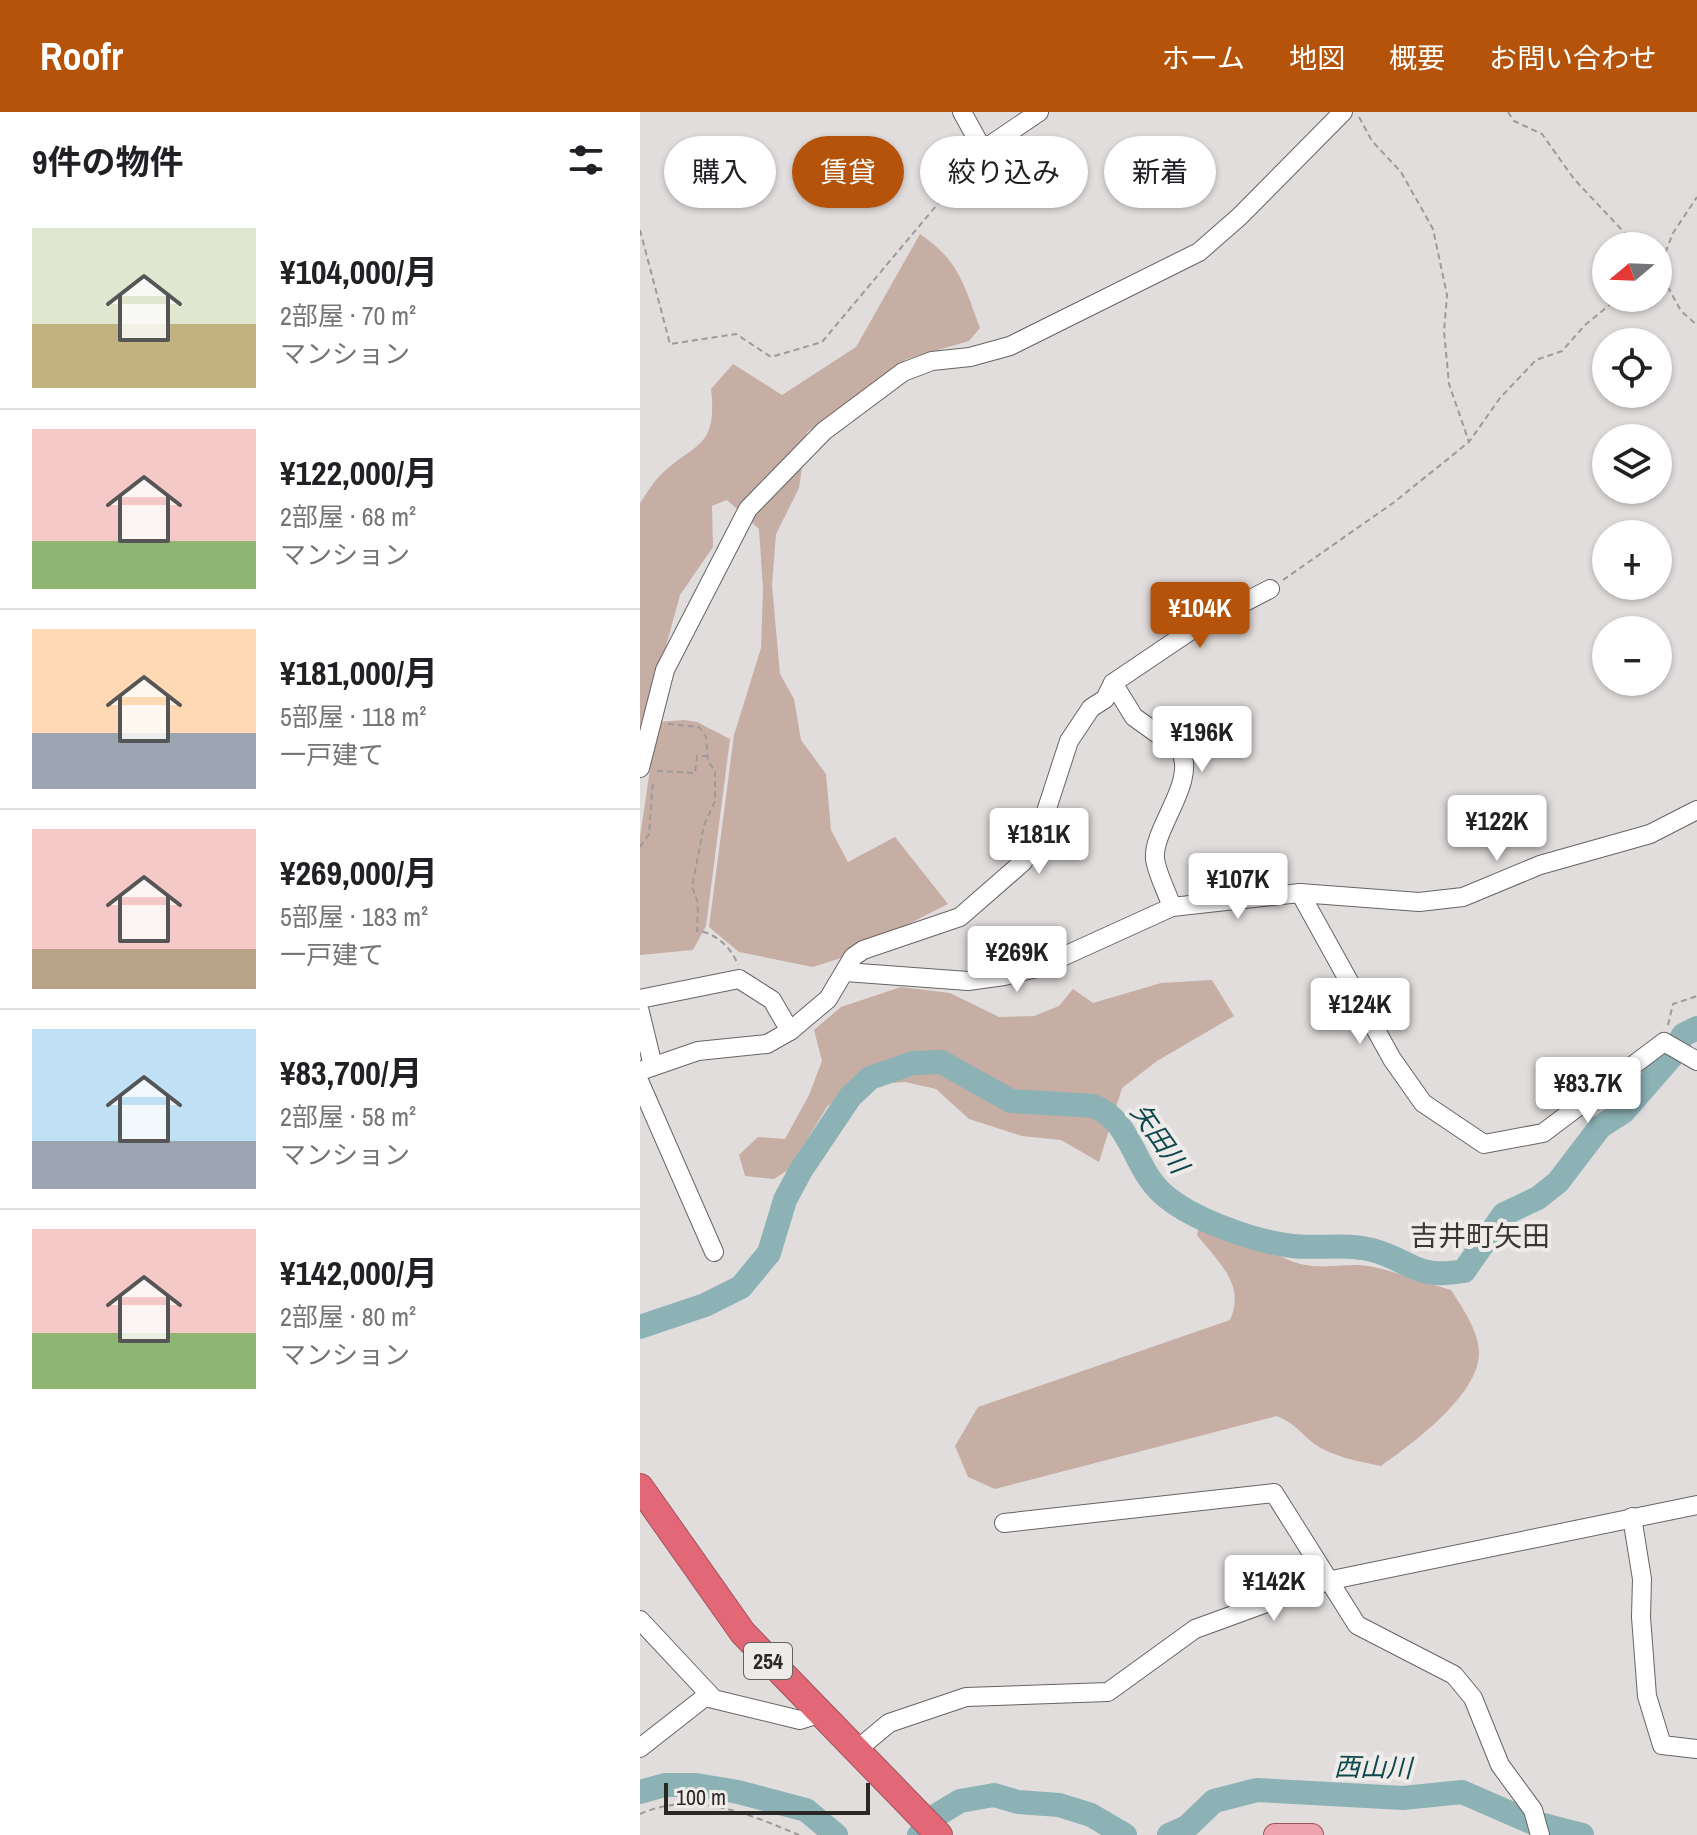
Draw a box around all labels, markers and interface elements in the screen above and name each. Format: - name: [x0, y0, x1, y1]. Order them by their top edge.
- text: Roofr: [40, 31, 123, 82]
- text: ホーム: [1162, 39, 1245, 77]
- text: 地図: [1289, 39, 1345, 77]
- text: 概要: [1389, 39, 1445, 77]
- text: お問い合わせ: [1489, 39, 1657, 77]
- chip: 購入: [664, 136, 776, 208]
- chip: 賃貸: [792, 136, 904, 208]
- chip: 絞り込み: [920, 136, 1088, 208]
- chip: 新着: [1104, 136, 1216, 208]
- icon: filters: [564, 138, 608, 182]
- text: 9件の物件: [32, 139, 184, 185]
- north arrow: [1592, 232, 1672, 312]
- map controls: [1592, 232, 1672, 696]
- text: ¥104,000/月: [280, 249, 438, 295]
- icon: home: [96, 260, 192, 356]
- text: 2部屋 · 70 m²: [280, 298, 416, 333]
- button: locate: [1592, 328, 1672, 408]
- text: マンション: [280, 336, 410, 371]
- button: layers: [1592, 424, 1672, 504]
- text: ¥122,000/月: [280, 450, 438, 496]
- icon: home: [96, 461, 192, 557]
- text: 2部屋 · 68 m²: [280, 499, 416, 534]
- button: +: [1592, 520, 1672, 600]
- text: マンション: [280, 537, 410, 572]
- pin: ¥104K: [1144, 582, 1256, 650]
- text: ¥104K: [1169, 590, 1231, 625]
- button: −: [1592, 616, 1672, 696]
- text: ¥181,000/月: [280, 650, 438, 696]
- icon: home: [96, 661, 192, 757]
- text: 5部屋 · 118 m²: [280, 699, 426, 734]
- pin: ¥196K: [1146, 706, 1258, 774]
- text: ¥196K: [1171, 714, 1233, 749]
- text: 一戸建て: [280, 737, 384, 772]
- pin: ¥122K: [1441, 795, 1553, 863]
- text: ¥122K: [1466, 803, 1528, 838]
- pin: ¥181K: [983, 808, 1095, 876]
- text: ¥181K: [1008, 816, 1070, 851]
- text: ¥269,000/月: [280, 850, 438, 896]
- pin: ¥107K: [1182, 853, 1294, 921]
- icon: home: [96, 861, 192, 957]
- text: ¥107K: [1207, 861, 1269, 896]
- text: 5部屋 · 183 m²: [280, 899, 428, 934]
- pin: ¥269K: [961, 926, 1073, 994]
- text: ¥269K: [986, 934, 1048, 969]
- text: 一戸建て: [280, 937, 384, 972]
- pin: ¥124K: [1304, 978, 1416, 1046]
- text: ¥124K: [1329, 986, 1391, 1021]
- text: ¥83,700/月: [280, 1050, 423, 1096]
- pin: ¥83.7K: [1523, 1057, 1653, 1125]
- icon: home: [96, 1061, 192, 1157]
- text: ¥83.7K: [1554, 1065, 1622, 1100]
- water label: 矢田川: [1123, 1096, 1198, 1182]
- text: 2部屋 · 58 m²: [280, 1099, 416, 1134]
- text: マンション: [280, 1137, 410, 1172]
- district label: 吉井町矢田: [1410, 1217, 1550, 1255]
- text: ¥142,000/月: [280, 1250, 438, 1296]
- icon: home: [96, 1261, 192, 1357]
- text: 2部屋 · 80 m²: [280, 1299, 416, 1334]
- text: マンション: [280, 1337, 410, 1372]
- pin: ¥142K: [1218, 1555, 1330, 1623]
- text: ¥142K: [1243, 1563, 1305, 1598]
- road number: 254: [744, 1643, 792, 1679]
- water label: 西山川: [1334, 1749, 1415, 1785]
- scale bar: [664, 1779, 870, 1815]
- text: 100 m: [676, 1782, 726, 1812]

